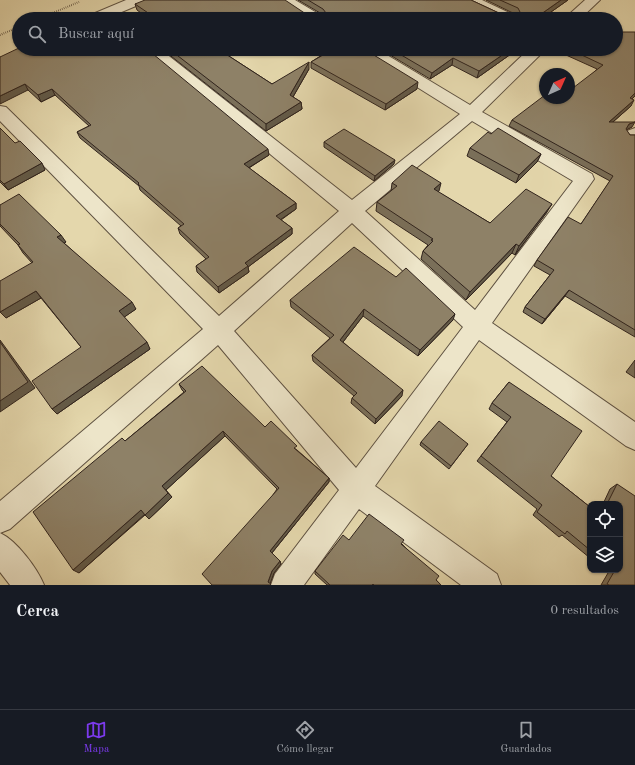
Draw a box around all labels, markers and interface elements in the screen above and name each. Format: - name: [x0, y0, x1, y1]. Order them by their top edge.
- search box: [12, 12, 623, 56]
- icon: search: [26, 23, 48, 45]
- text: Buscar aquí: [58, 27, 134, 42]
- north arrow: [539, 68, 575, 104]
- map controls: [587, 501, 623, 573]
- button: locate: [587, 501, 623, 537]
- button: layers: [587, 537, 623, 573]
- text: Cerca: [16, 603, 59, 620]
- text: 0 resultados: [551, 604, 619, 617]
- tab: Mapa: [84, 719, 109, 757]
- tab: Cómo llegar: [276, 719, 333, 757]
- tab: Guardados: [501, 719, 551, 757]

